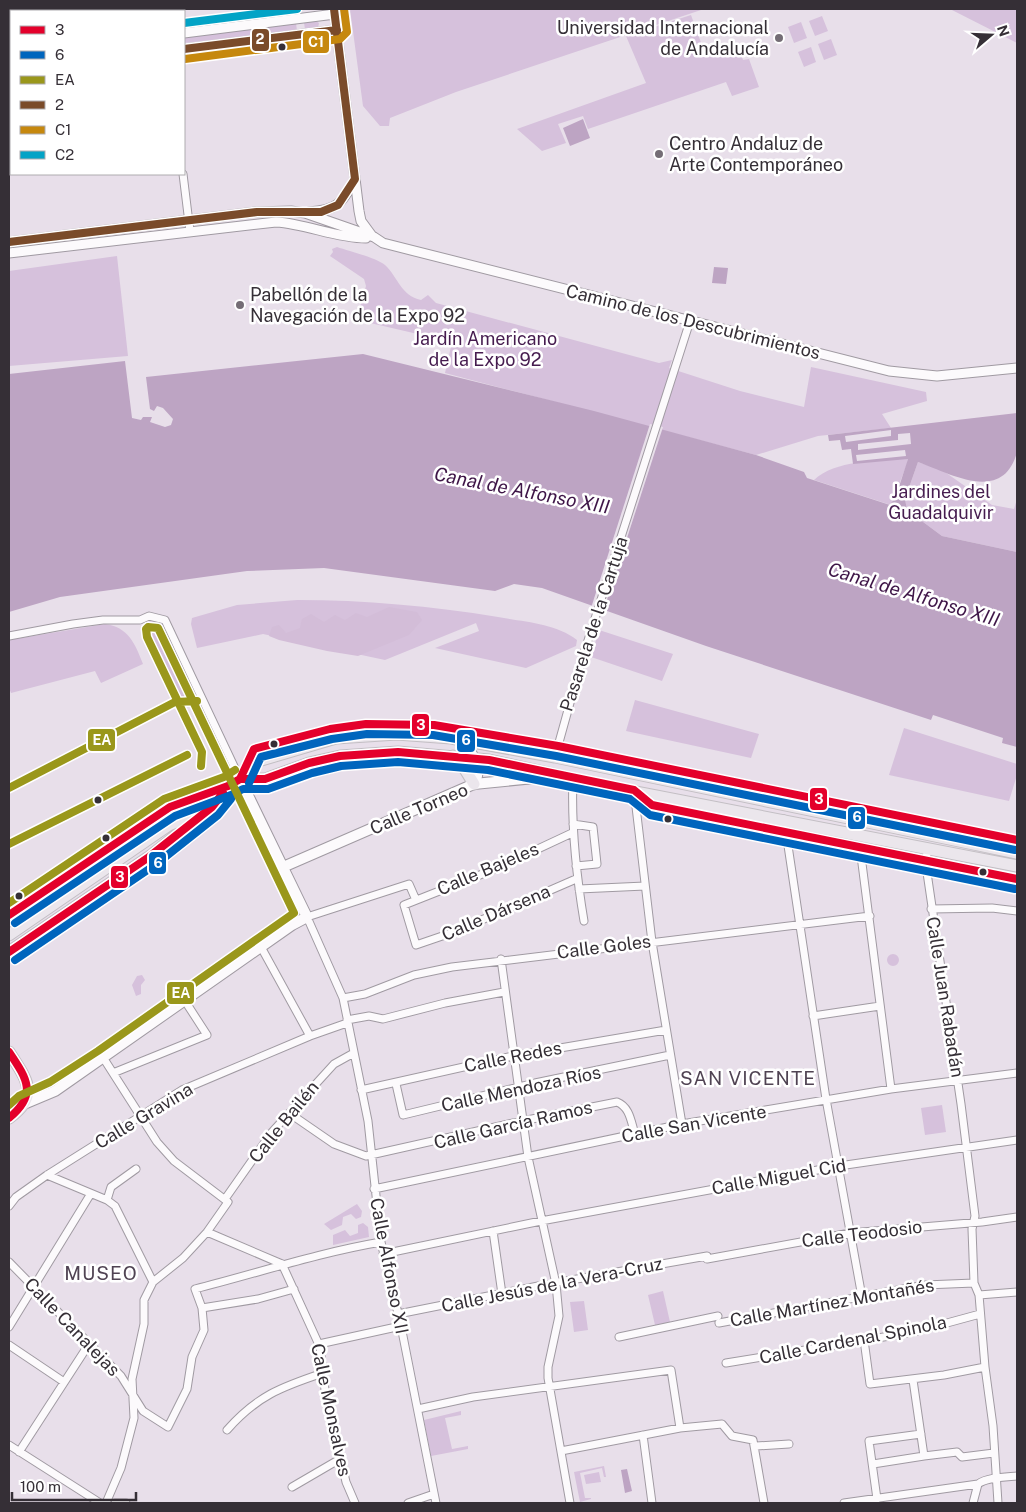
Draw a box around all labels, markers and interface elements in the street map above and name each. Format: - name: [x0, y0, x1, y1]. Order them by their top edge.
- legend: [10, 10, 185, 175]
- north arrow: [966, 10, 1016, 60]
- place label: Universidad Internacional de Andalucía: [557, 17, 769, 59]
- text: 3: [55, 21, 64, 38]
- text: N: [994, 23, 1013, 39]
- line badge: 2: [251, 28, 270, 52]
- line badge: C1: [302, 30, 330, 54]
- text: 2: [256, 31, 265, 47]
- marker: Universidad Internacional de Andalucía: [773, 32, 785, 44]
- text: C1: [308, 34, 324, 50]
- unlabelled marker: [277, 42, 287, 52]
- text: 6: [55, 46, 64, 63]
- text: EA: [55, 71, 75, 88]
- text: 2: [55, 96, 64, 113]
- text: C1: [55, 121, 71, 138]
- place label: Centro Andaluz de Arte Contemporáneo: [669, 133, 843, 175]
- text: C2: [55, 146, 74, 163]
- marker: Centro Andaluz de Arte Contemporáneo: [653, 148, 665, 160]
- street label: Camino de los Descubrimientos: [564, 280, 822, 363]
- place label: Pabellón de la Navegación de la Expo 92: [250, 284, 465, 326]
- marker: Pabellón de la Navegación de la Expo 92: [234, 299, 246, 311]
- park label: Jardín Americano de la Expo 92: [413, 328, 557, 370]
- water label: Canal de Alfonso XIII: [433, 462, 611, 518]
- park label: Jardines del Guadalquivir: [888, 481, 994, 523]
- street label: Pasarela de la Cartuja: [555, 534, 632, 714]
- water label: Canal de Alfonso XIII: [826, 557, 1002, 631]
- line badge: 3: [411, 713, 430, 737]
- text: 3: [416, 717, 426, 733]
- line badge: EA: [87, 728, 116, 752]
- line badge: 6: [456, 729, 476, 753]
- text: EA: [92, 732, 112, 748]
- text: 6: [461, 732, 471, 748]
- unlabelled marker: [269, 739, 279, 749]
- street label: Calle Torneo: [367, 779, 471, 839]
- line badge: 3: [809, 787, 828, 811]
- text: 3: [814, 791, 824, 807]
- unlabelled marker: [93, 795, 103, 805]
- line badge: 6: [847, 806, 866, 830]
- text: 6: [852, 809, 862, 825]
- unlabelled marker: [663, 814, 673, 824]
- unlabelled marker: [101, 833, 111, 843]
- street label: Calle Bajeles: [434, 838, 542, 899]
- line badge: 6: [148, 851, 167, 875]
- text: 6: [153, 855, 163, 871]
- line badge: 3: [110, 865, 129, 889]
- unlabelled marker: [978, 867, 988, 877]
- text: 3: [115, 869, 125, 885]
- street label: Calle Dársena: [438, 880, 553, 945]
- unlabelled marker: [14, 891, 24, 901]
- street label: Calle Juan Rabadán: [922, 915, 969, 1079]
- street label: Calle Goles: [556, 930, 652, 963]
- line badge: EA: [166, 981, 195, 1005]
- text: EA: [171, 985, 191, 1001]
- street label: Calle Redes: [462, 1037, 563, 1076]
- street label: Calle Mendoza Ríos: [439, 1061, 603, 1116]
- district label: SAN VICENTE: [680, 1067, 816, 1089]
- street label: Calle Bailén: [244, 1077, 323, 1167]
- street label: Calle Gravina: [91, 1078, 196, 1153]
- street label: Calle García Ramos: [432, 1096, 594, 1153]
- street label: Calle San Vicente: [620, 1100, 768, 1147]
- street label: Calle Miguel Cid: [710, 1154, 848, 1199]
- street label: Calle Alfonso XII: [366, 1196, 413, 1336]
- street label: Calle Teodosio: [800, 1216, 923, 1251]
- street label: Calle Jesús de la Vera-Cruz: [440, 1253, 664, 1316]
- district label: MUSEO: [64, 1262, 138, 1284]
- street label: Calle Canalejas: [20, 1273, 124, 1380]
- street label: Calle Martínez Montañés: [728, 1274, 936, 1331]
- street label: Calle Cardenal Spinola: [758, 1311, 948, 1368]
- street label: Calle Monsalves: [307, 1341, 356, 1478]
- scale bar: [12, 1470, 136, 1502]
- text: 100 m: [20, 1478, 61, 1495]

